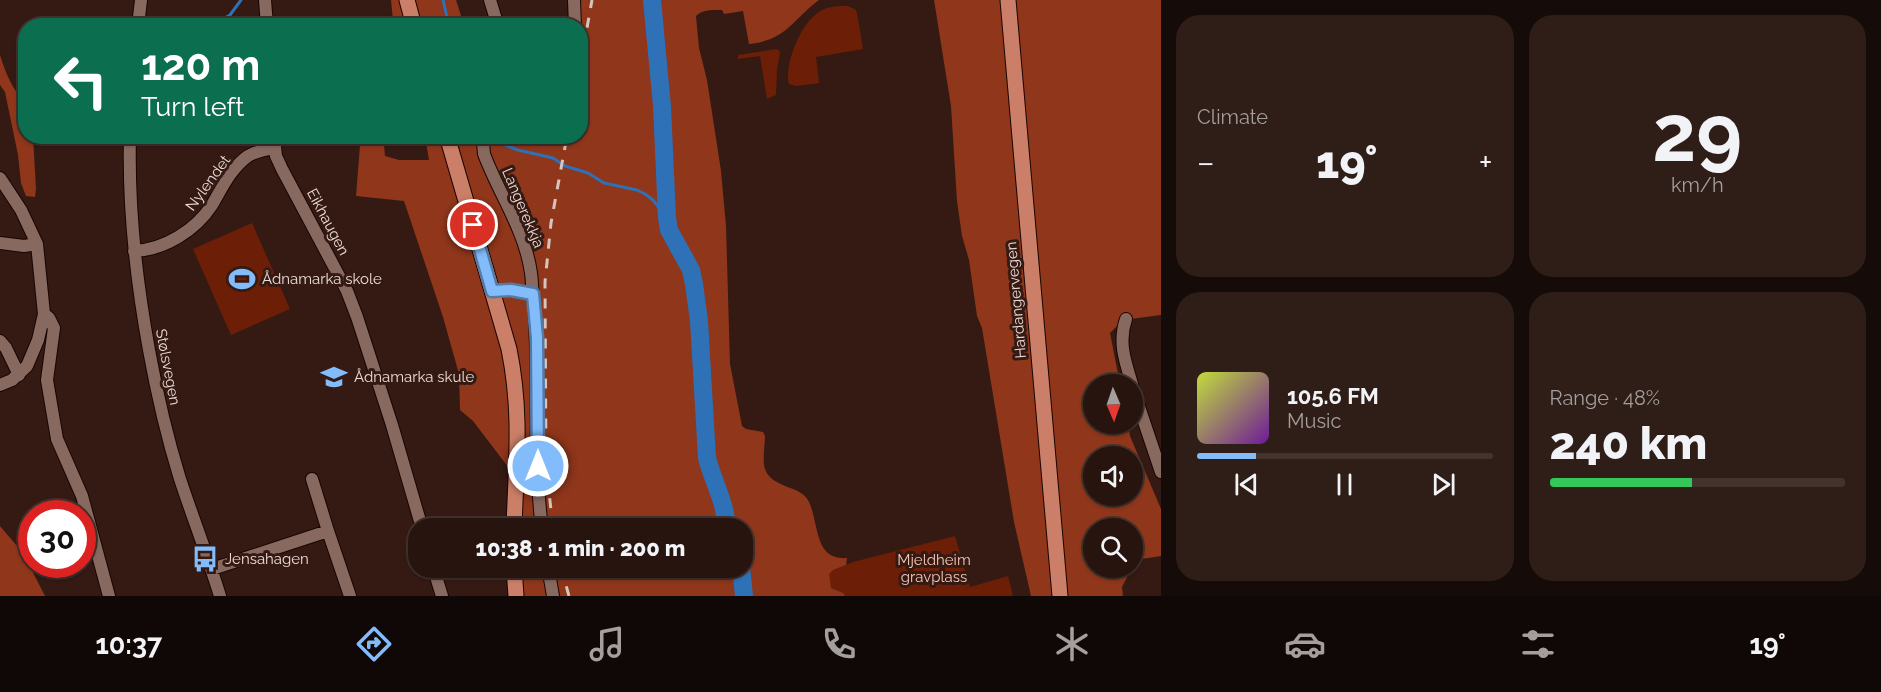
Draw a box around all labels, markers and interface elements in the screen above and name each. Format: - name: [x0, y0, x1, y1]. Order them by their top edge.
- text: 120 m: [141, 41, 260, 90]
- icon: left: [42, 42, 120, 120]
- text: 29: [1652, 88, 1742, 179]
- text: Turn left: [141, 91, 244, 122]
- text: Climate: [1197, 105, 1268, 129]
- text: 19°: [1316, 136, 1378, 189]
- text: −: [1197, 143, 1215, 182]
- text: +: [1479, 143, 1493, 182]
- street label: Nylendet: [182, 152, 234, 214]
- street label: Langerekkja: [498, 165, 548, 251]
- text: km/h: [1671, 173, 1724, 197]
- street label: Eikhaugen: [303, 186, 353, 258]
- pin: [447, 199, 498, 250]
- icon: arrive: [456, 208, 489, 241]
- street label: Hardangervegen: [1002, 241, 1030, 359]
- sports icon: Ådnamarka skole: [227, 264, 257, 294]
- place label: Ådnamarka skole: [262, 270, 382, 288]
- street label: Stølsvegen: [152, 327, 184, 407]
- school or university icon: Ådnamarka skule: [319, 362, 349, 392]
- place label: Ådnamarka skule: [354, 368, 474, 386]
- north arrow: [1083, 374, 1143, 434]
- map controls: [1083, 374, 1143, 578]
- text: 105.6 FM: [1287, 383, 1379, 409]
- text: Range · 48%: [1550, 386, 1660, 410]
- text: Music: [1287, 409, 1341, 433]
- text: 240 km: [1550, 417, 1707, 470]
- position arrow: [506, 434, 570, 498]
- button: sound: [1083, 446, 1143, 506]
- icon: previous: [1230, 468, 1263, 501]
- icon: pause: [1328, 468, 1361, 501]
- icon: next: [1427, 468, 1460, 501]
- speed limit sign: 30: [18, 500, 96, 578]
- button: search: [1083, 518, 1143, 578]
- text: 10:38 · 1 min · 200 m: [476, 535, 685, 561]
- bus stop icon: Jensahagen: [190, 544, 220, 574]
- place label: Jensahagen: [225, 550, 309, 568]
- park label: Mjeldheim gravplass: [897, 551, 971, 586]
- icon: directions: [353, 623, 395, 665]
- icon: music: [586, 623, 628, 665]
- icon: phone: [818, 623, 860, 665]
- icon: climate: [1051, 623, 1093, 665]
- icon: car: [1284, 623, 1326, 665]
- icon: filters: [1517, 623, 1559, 665]
- text: 10:37: [95, 629, 162, 660]
- text: 19°: [1749, 629, 1786, 660]

